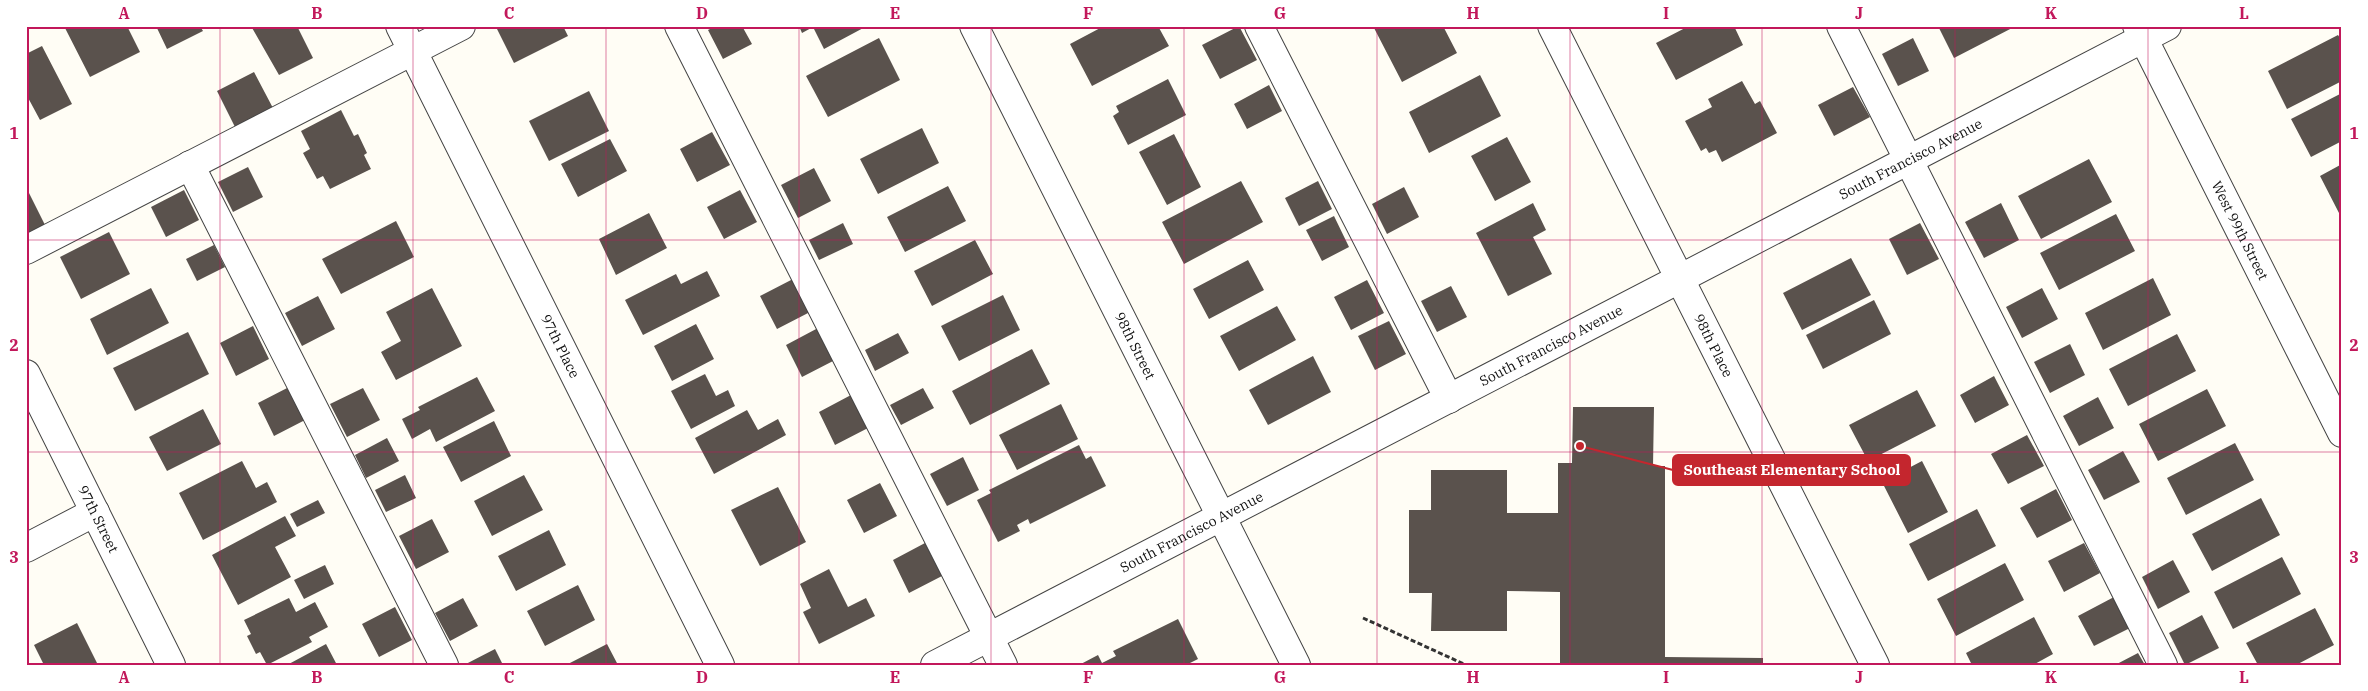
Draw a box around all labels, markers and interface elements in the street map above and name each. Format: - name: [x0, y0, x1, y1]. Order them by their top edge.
- text: A: [118, 3, 130, 23]
- text: B: [311, 3, 323, 23]
- text: C: [504, 3, 514, 23]
- text: D: [696, 3, 708, 23]
- text: E: [890, 3, 900, 23]
- text: F: [1083, 3, 1093, 23]
- text: G: [1274, 3, 1286, 23]
- text: H: [1467, 3, 1480, 23]
- text: I: [1663, 3, 1669, 23]
- text: J: [1855, 3, 1863, 23]
- text: K: [2045, 3, 2058, 23]
- text: L: [2239, 3, 2249, 23]
- street label: South Francisco Avenue: [1836, 114, 1985, 204]
- text: 1: [9, 123, 19, 143]
- text: 1: [2349, 123, 2359, 143]
- street label: West 99th Street: [2208, 178, 2272, 283]
- street label: South Francisco Avenue: [1476, 301, 1626, 390]
- street label: 98th Street: [1111, 309, 1160, 382]
- street label: 97th Place: [537, 311, 584, 381]
- street label: 98th Place: [1690, 311, 1737, 380]
- text: 2: [9, 335, 19, 355]
- text: 2: [2349, 335, 2359, 355]
- callout: Southeast Elementary School: [1673, 455, 1910, 485]
- text: Southeast Elementary School: [1683, 460, 1901, 479]
- street label: 97th Street: [74, 482, 123, 556]
- street label: South Francisco Avenue: [1117, 487, 1266, 577]
- text: 3: [9, 547, 19, 567]
- text: 3: [2349, 547, 2359, 567]
- text: A: [118, 667, 130, 687]
- text: B: [311, 667, 323, 687]
- text: C: [504, 667, 514, 687]
- text: D: [696, 667, 708, 687]
- text: E: [890, 667, 900, 687]
- text: F: [1083, 667, 1093, 687]
- text: G: [1274, 667, 1286, 687]
- text: H: [1467, 667, 1480, 687]
- text: I: [1663, 667, 1669, 687]
- text: J: [1855, 667, 1863, 687]
- text: K: [2045, 667, 2058, 687]
- text: L: [2239, 667, 2249, 687]

